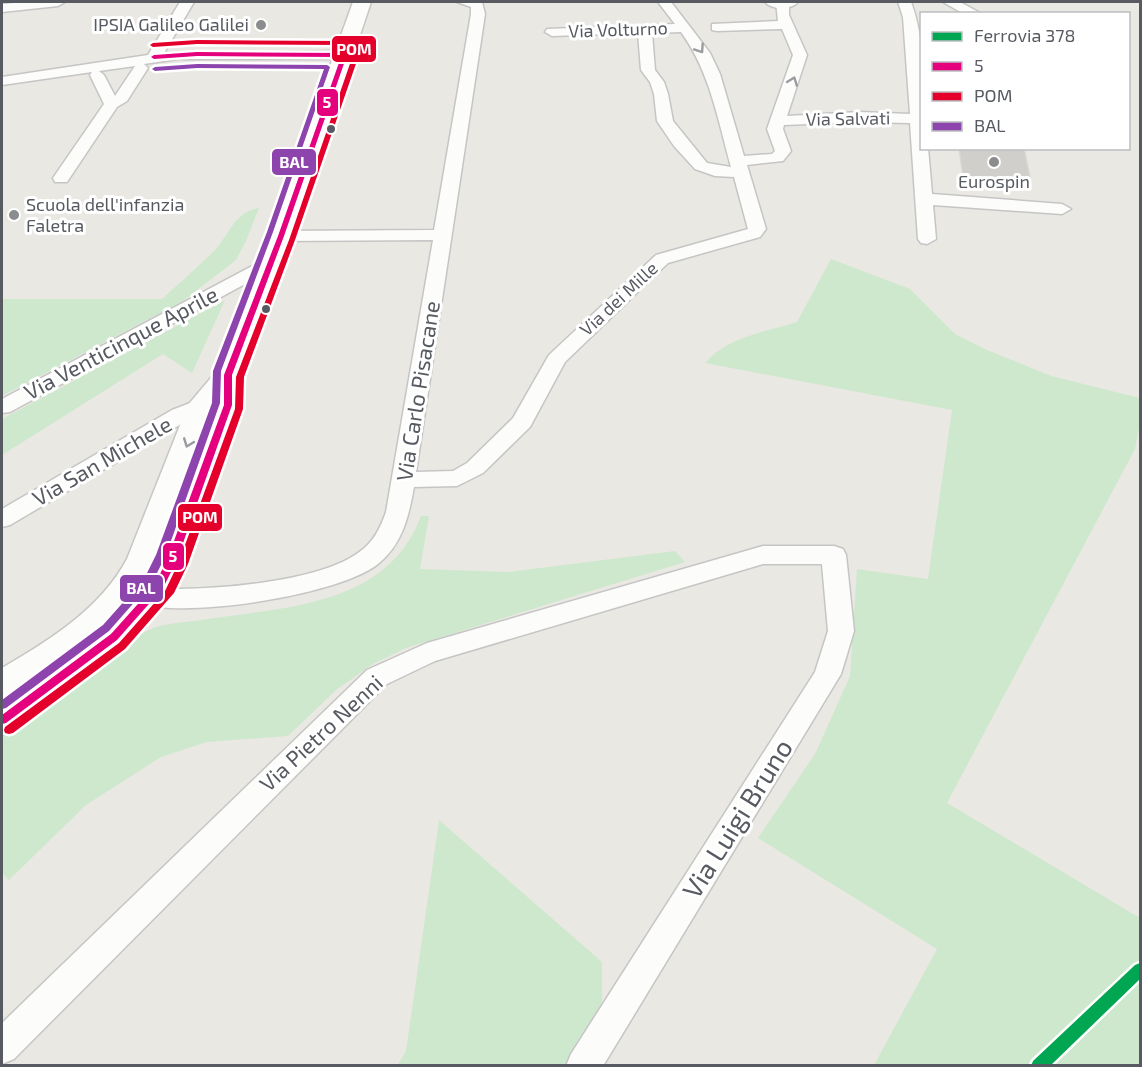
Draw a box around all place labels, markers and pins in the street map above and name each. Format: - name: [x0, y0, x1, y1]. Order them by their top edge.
- place label: IPSIA Galileo Galilei: [93, 13, 249, 35]
- marker: IPSIA Galileo Galilei: [254, 18, 268, 32]
- unlabelled marker: [325, 123, 337, 135]
- marker: Eurospin: [987, 155, 1001, 169]
- place label: Eurospin: [958, 170, 1030, 192]
- place label: Scuola dell'infanzia Faletra: [26, 193, 184, 236]
- marker: Scuola dell'infanzia Faletra: [7, 208, 21, 222]
- unlabelled marker: [260, 303, 272, 315]

